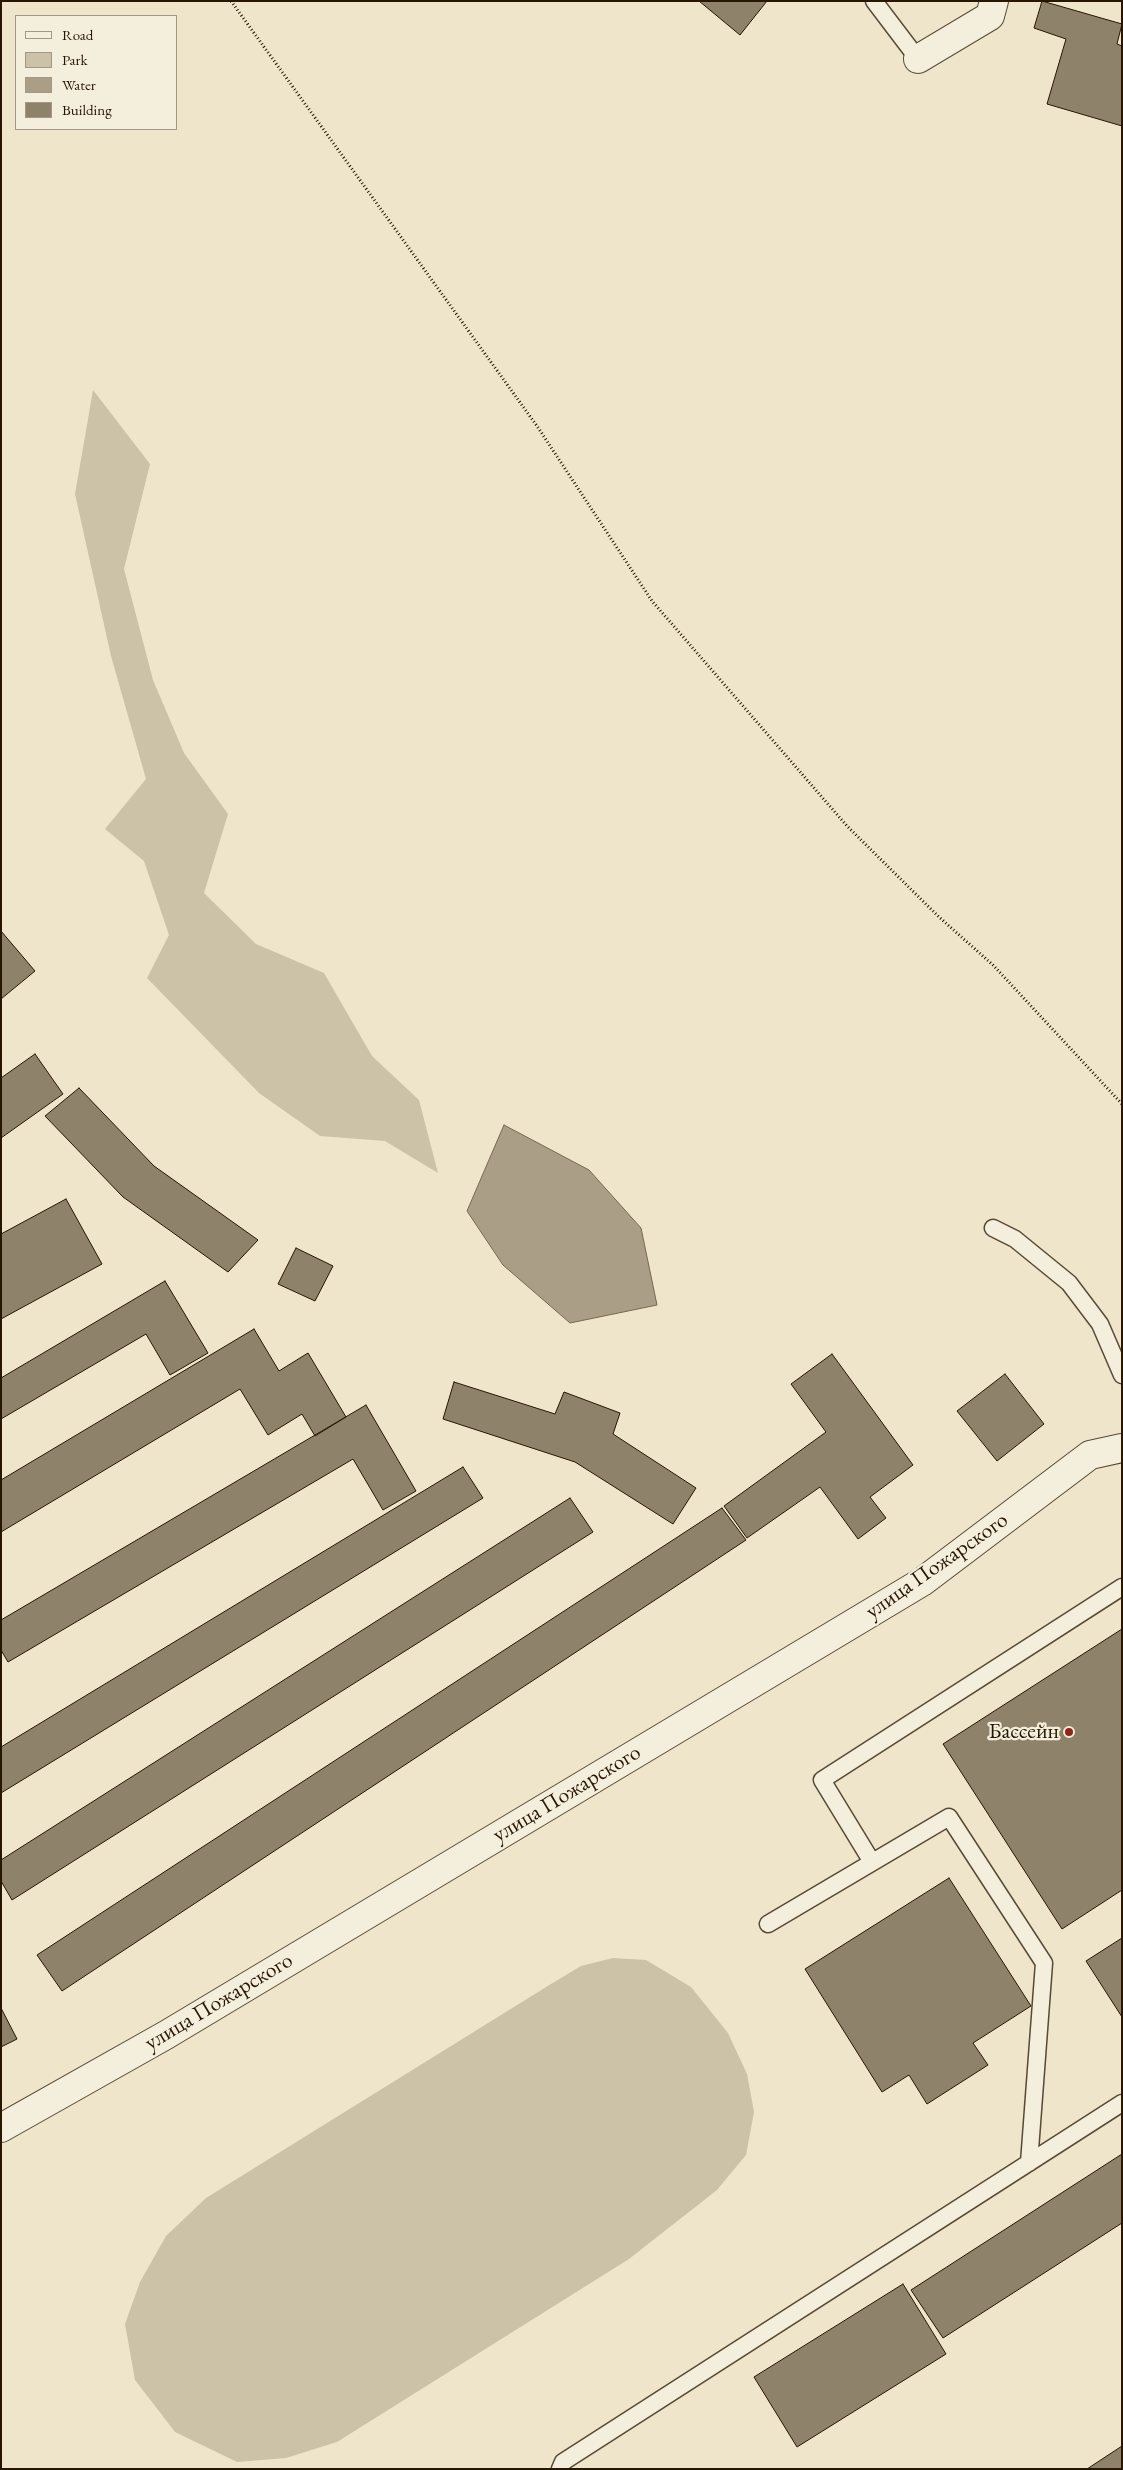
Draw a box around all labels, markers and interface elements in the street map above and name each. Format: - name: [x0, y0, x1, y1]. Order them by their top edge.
- legend: [15, 15, 178, 130]
- text: Road: [62, 25, 93, 44]
- text: Park: [62, 50, 88, 69]
- text: Water: [62, 75, 96, 94]
- text: Building: [62, 100, 112, 119]
- street label: улица Пожарского: [861, 1507, 1013, 1625]
- place label: Бассейн: [989, 1719, 1059, 1745]
- marker: Бассейн: [1063, 1726, 1075, 1738]
- street label: улица Пожарского: [488, 1739, 646, 1849]
- street label: улица Пожарского: [140, 1947, 298, 2057]

